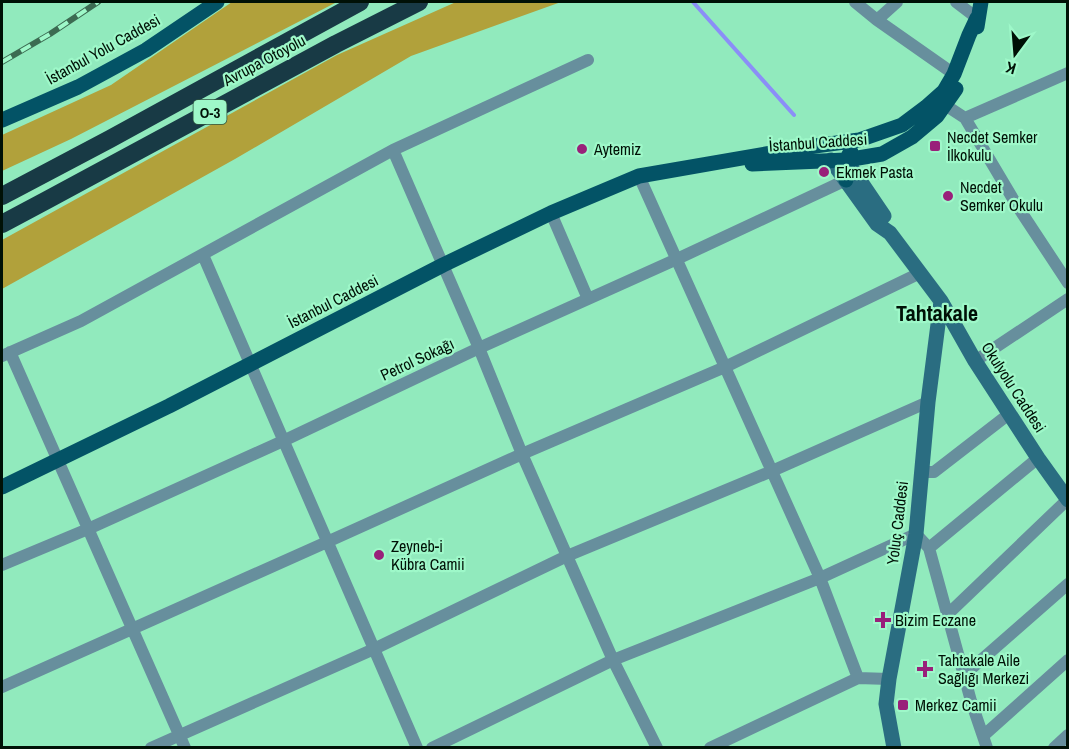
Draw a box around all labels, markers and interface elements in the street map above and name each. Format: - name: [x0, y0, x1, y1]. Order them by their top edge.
- street label: İstanbul Yolu Caddesi: [42, 9, 164, 89]
- north arrow: [985, 24, 1045, 84]
- street label: Avrupa Otoyolu: [218, 29, 309, 91]
- text: K: [1003, 56, 1018, 80]
- road number: O-3: [194, 100, 226, 124]
- place label: Necdet Semker İlkokulu: [947, 126, 1038, 166]
- street label: İstanbul Caddesi: [768, 128, 868, 156]
- place label: Aytemiz: [593, 138, 642, 160]
- marker: Necdet Semker İlkokulu: [928, 139, 942, 153]
- marker: Aytemiz: [575, 142, 589, 156]
- place label: Ekmek Pasta: [836, 161, 914, 183]
- marker: Ekmek Pasta: [817, 165, 831, 179]
- place label: Necdet Semker Okulu: [960, 176, 1043, 216]
- marker: Necdet Semker Okulu: [941, 189, 955, 203]
- street label: İstanbul Caddesi: [284, 269, 382, 333]
- district label: Tahtakale: [896, 298, 978, 328]
- street label: Petrol Sokağı: [377, 332, 457, 386]
- street label: Okulyolu Caddesi: [977, 338, 1051, 436]
- street label: Yoluç Caddesi: [881, 480, 913, 566]
- place label: Zeyneb-i Kübra Camii: [391, 535, 465, 575]
- marker: Zeyneb-i Kübra Camii: [372, 548, 386, 562]
- place label: Bizim Eczane: [895, 609, 976, 631]
- marker: Bizim Eczane: [876, 613, 890, 627]
- place label: Tahtakale Aile Sağlığı Merkezi: [938, 649, 1029, 689]
- marker: Tahtakale Aile Sağlığı Merkezi: [916, 660, 934, 678]
- place label: Merkez Camii: [915, 694, 997, 716]
- marker: Merkez Camii: [896, 698, 910, 712]

